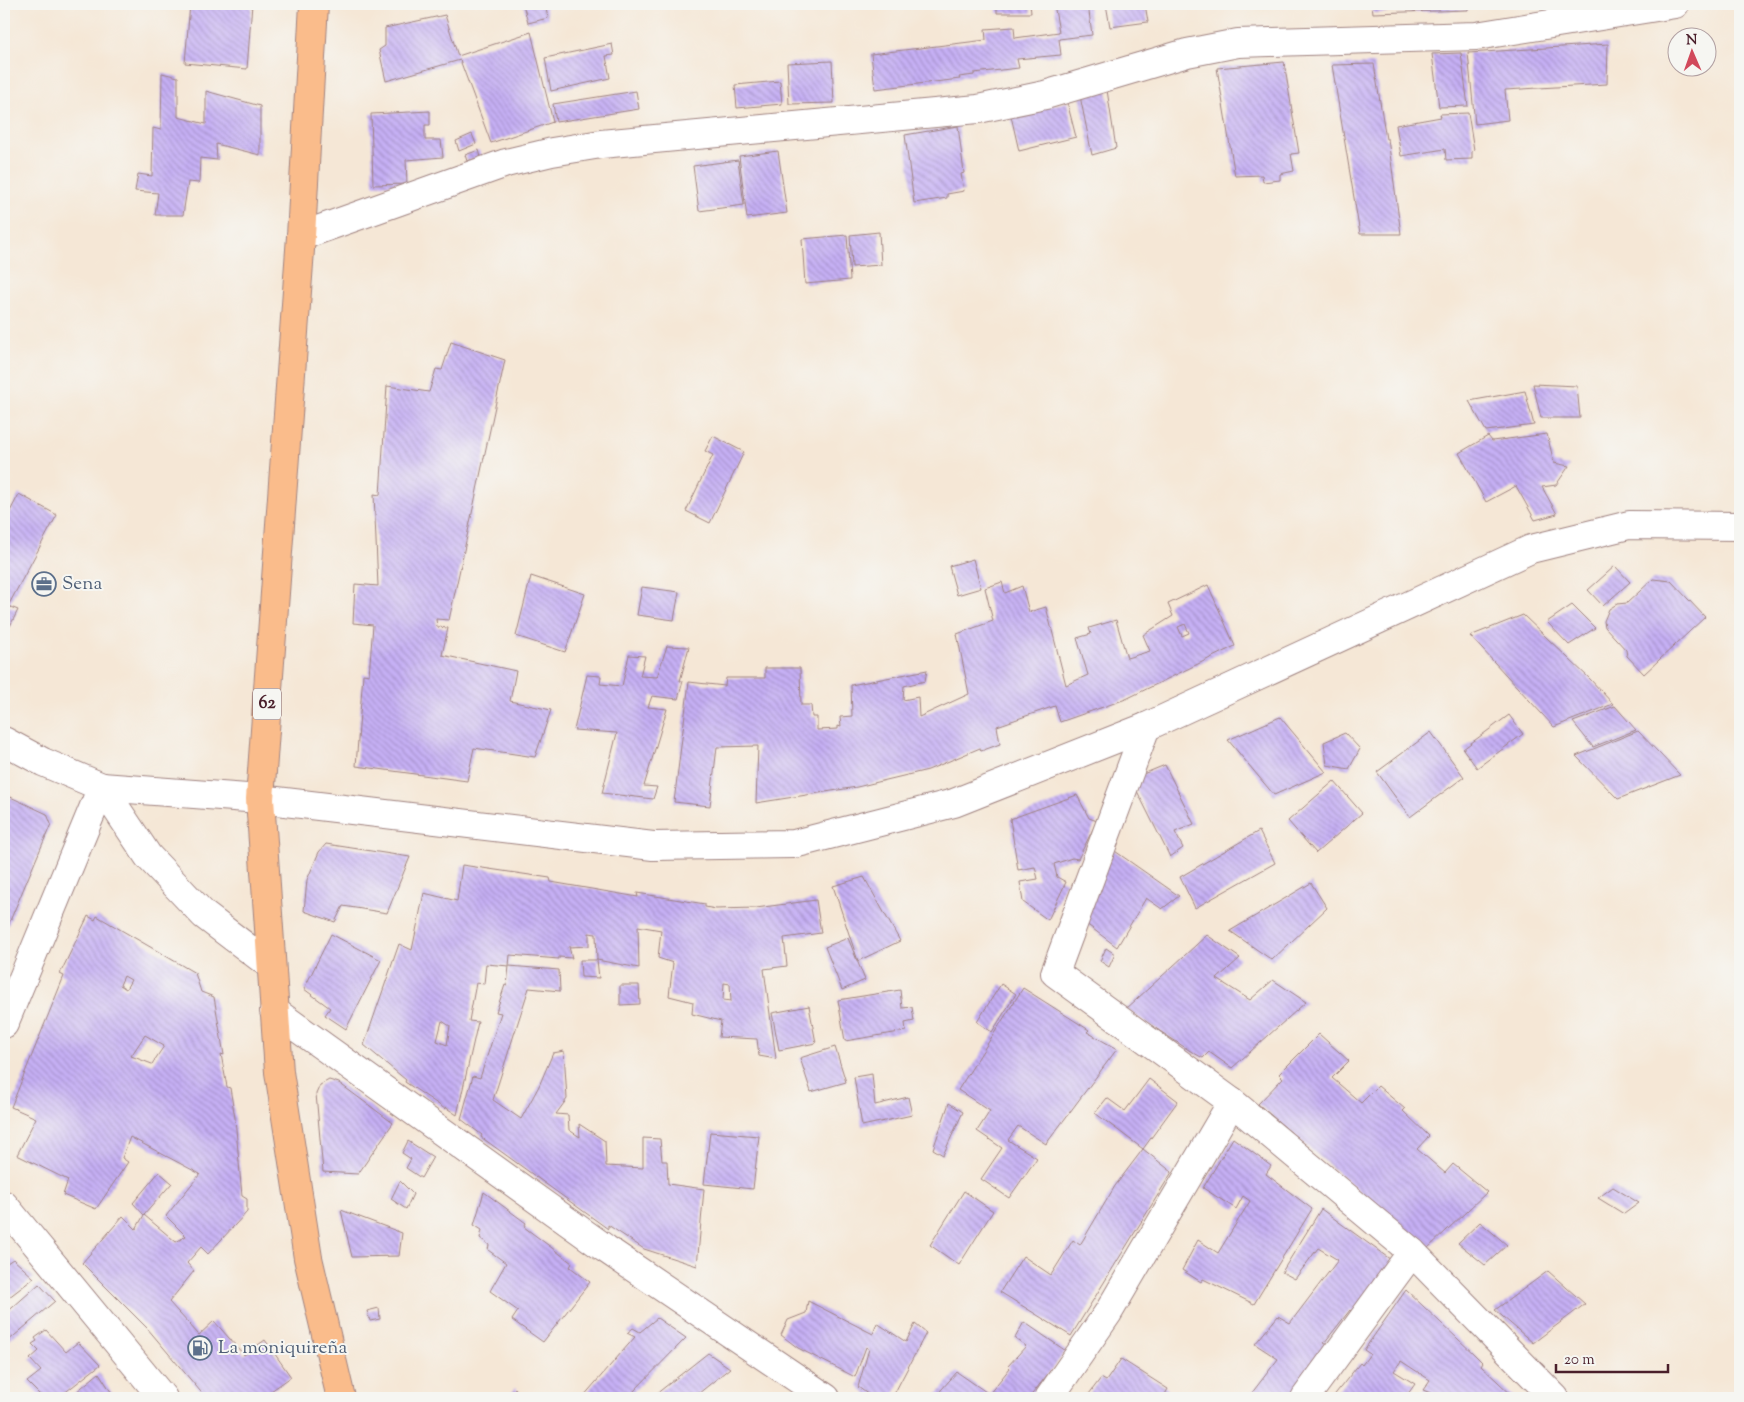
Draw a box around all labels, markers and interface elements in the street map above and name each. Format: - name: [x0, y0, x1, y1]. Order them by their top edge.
- north arrow: [1666, 28, 1716, 78]
- text: N: [1686, 31, 1698, 51]
- office icon: Sena: [31, 571, 57, 597]
- place label: Sena: [62, 571, 102, 598]
- road number: 62: [253, 689, 281, 720]
- fuel station icon: La moniquireña: [187, 1335, 213, 1361]
- place label: La moniquireña: [218, 1335, 348, 1362]
- scale bar: [1556, 1342, 1669, 1374]
- text: 20 m: [1564, 1350, 1595, 1371]

